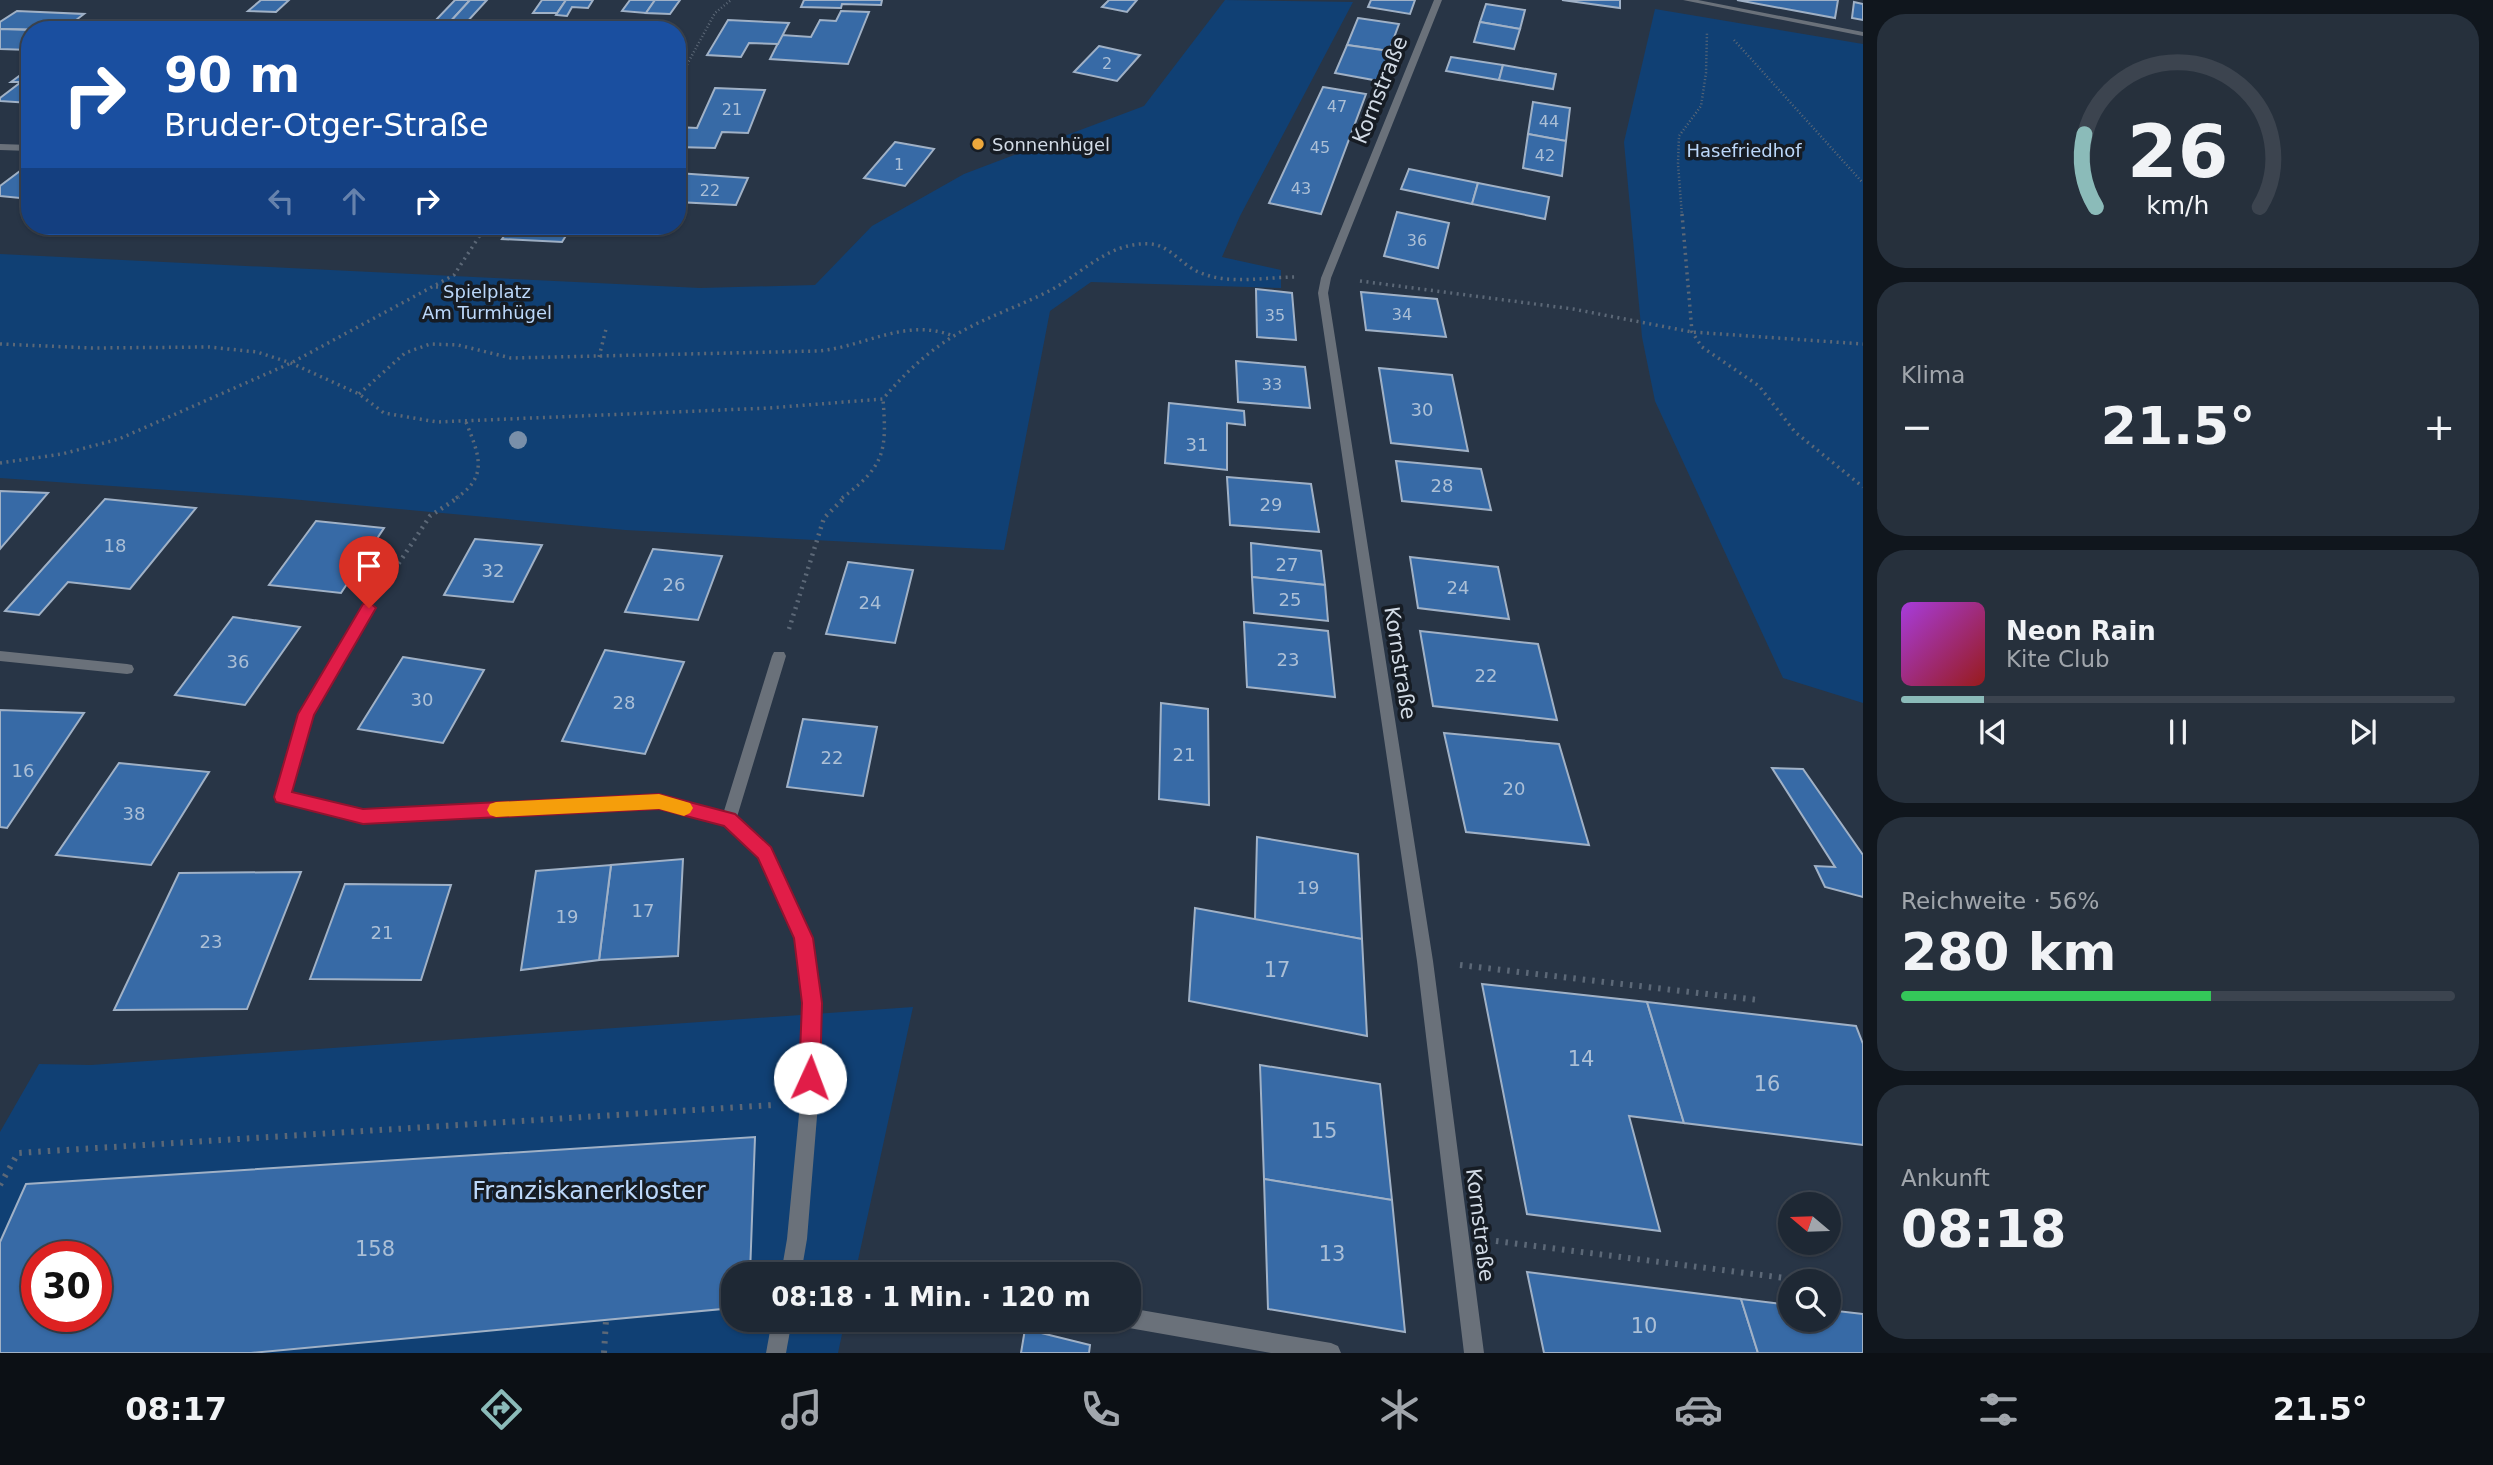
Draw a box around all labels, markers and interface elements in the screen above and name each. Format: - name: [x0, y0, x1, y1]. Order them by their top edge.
- street label: Kornstraße: [1348, 33, 1412, 147]
- text: 90 m: [164, 47, 300, 104]
- icon: right: [49, 49, 140, 140]
- house number: 2: [1102, 54, 1112, 73]
- house number: 47: [1327, 97, 1347, 116]
- house number: 21: [722, 100, 742, 119]
- text: Bruder-Otger-Straße: [164, 106, 489, 144]
- text: 26: [2127, 109, 2229, 194]
- house number: 44: [1539, 112, 1559, 131]
- place label: Sonnenhügel: [992, 134, 1110, 155]
- marker: Sonnenhügel: [970, 136, 986, 152]
- house number: 45: [1310, 138, 1330, 157]
- park label: Hasefriedhof: [1686, 140, 1802, 161]
- house number: 42: [1535, 146, 1555, 165]
- house number: 1: [894, 155, 904, 174]
- house number: 43: [1291, 179, 1311, 198]
- house number: 22: [700, 181, 720, 200]
- icon: left: [262, 182, 300, 220]
- icon: ahead: [335, 182, 373, 220]
- icon: right: [408, 182, 446, 220]
- text: km/h: [2146, 191, 2210, 220]
- house number: 36: [1407, 231, 1427, 250]
- park label: Spielplatz Am Turmhügel: [422, 281, 552, 323]
- house number: 34: [1392, 305, 1412, 324]
- house number: 35: [1265, 306, 1285, 325]
- text: Klima: [1901, 362, 1965, 388]
- house number: 33: [1262, 375, 1282, 394]
- text: 21.5°: [2101, 396, 2255, 456]
- house number: 30: [1411, 399, 1433, 420]
- text: −: [1901, 405, 1933, 449]
- text: +: [2423, 405, 2455, 449]
- house number: 31: [1186, 434, 1208, 455]
- house number: 28: [1431, 475, 1453, 496]
- house number: 29: [1260, 494, 1282, 515]
- house number: 18: [104, 535, 126, 556]
- pin: [339, 536, 399, 608]
- icon: arrive: [350, 547, 388, 585]
- house number: 27: [1276, 554, 1298, 575]
- house number: 32: [482, 560, 504, 581]
- house number: 26: [663, 574, 685, 595]
- house number: 24: [1447, 577, 1469, 598]
- house number: 25: [1279, 589, 1301, 610]
- house number: 24: [859, 592, 881, 613]
- street label: Kornstraße: [1379, 605, 1421, 721]
- text: Neon Rain: [2006, 616, 2156, 646]
- text: Kite Club: [2006, 646, 2110, 672]
- house number: 23: [1277, 649, 1299, 670]
- house number: 36: [227, 651, 249, 672]
- house number: 22: [1475, 665, 1497, 686]
- house number: 30: [411, 689, 433, 710]
- house number: 28: [613, 692, 635, 713]
- icon: previous: [1974, 713, 2012, 751]
- icon: pause: [2159, 713, 2197, 751]
- icon: next: [2344, 713, 2382, 751]
- house number: 21: [1173, 744, 1195, 765]
- house number: 22: [821, 747, 843, 768]
- house number: 16: [12, 760, 34, 781]
- house number: 20: [1503, 778, 1525, 799]
- house number: 38: [123, 803, 145, 824]
- house number: 19: [1297, 877, 1319, 898]
- text: Reichweite · 56%: [1901, 888, 2099, 914]
- house number: 17: [632, 900, 654, 921]
- house number: 19: [556, 906, 578, 927]
- house number: 21: [371, 922, 393, 943]
- text: 280 km: [1901, 922, 2116, 982]
- house number: 23: [200, 931, 222, 952]
- house number: 17: [1264, 958, 1290, 982]
- position arrow: [773, 1041, 847, 1115]
- house number: 14: [1568, 1047, 1594, 1071]
- house number: 16: [1754, 1072, 1780, 1096]
- house number: 15: [1311, 1119, 1337, 1143]
- text: Ankunft: [1901, 1165, 1990, 1191]
- street label: Kornstraße: [1461, 1167, 1499, 1283]
- park label: Franziskanerkloster: [472, 1177, 706, 1205]
- north arrow: [1778, 1192, 1841, 1255]
- map controls: [1778, 1192, 1841, 1332]
- text: 08:18: [1901, 1199, 2067, 1259]
- house number: 158: [355, 1237, 395, 1261]
- speed limit sign: 30: [21, 1241, 112, 1332]
- house number: 13: [1319, 1242, 1345, 1266]
- button: search: [1778, 1269, 1841, 1332]
- text: 08:18 · 1 Min. · 120 m: [771, 1282, 1091, 1312]
- house number: 10: [1631, 1314, 1657, 1338]
- icon: directions: [477, 1385, 526, 1434]
- icon: music: [777, 1385, 826, 1434]
- icon: phone: [1076, 1385, 1125, 1434]
- icon: climate: [1375, 1385, 1424, 1434]
- icon: car: [1674, 1385, 1723, 1434]
- icon: filters: [1974, 1385, 2023, 1434]
- text: 08:17: [125, 1390, 227, 1428]
- text: 21.5°: [2273, 1390, 2368, 1428]

